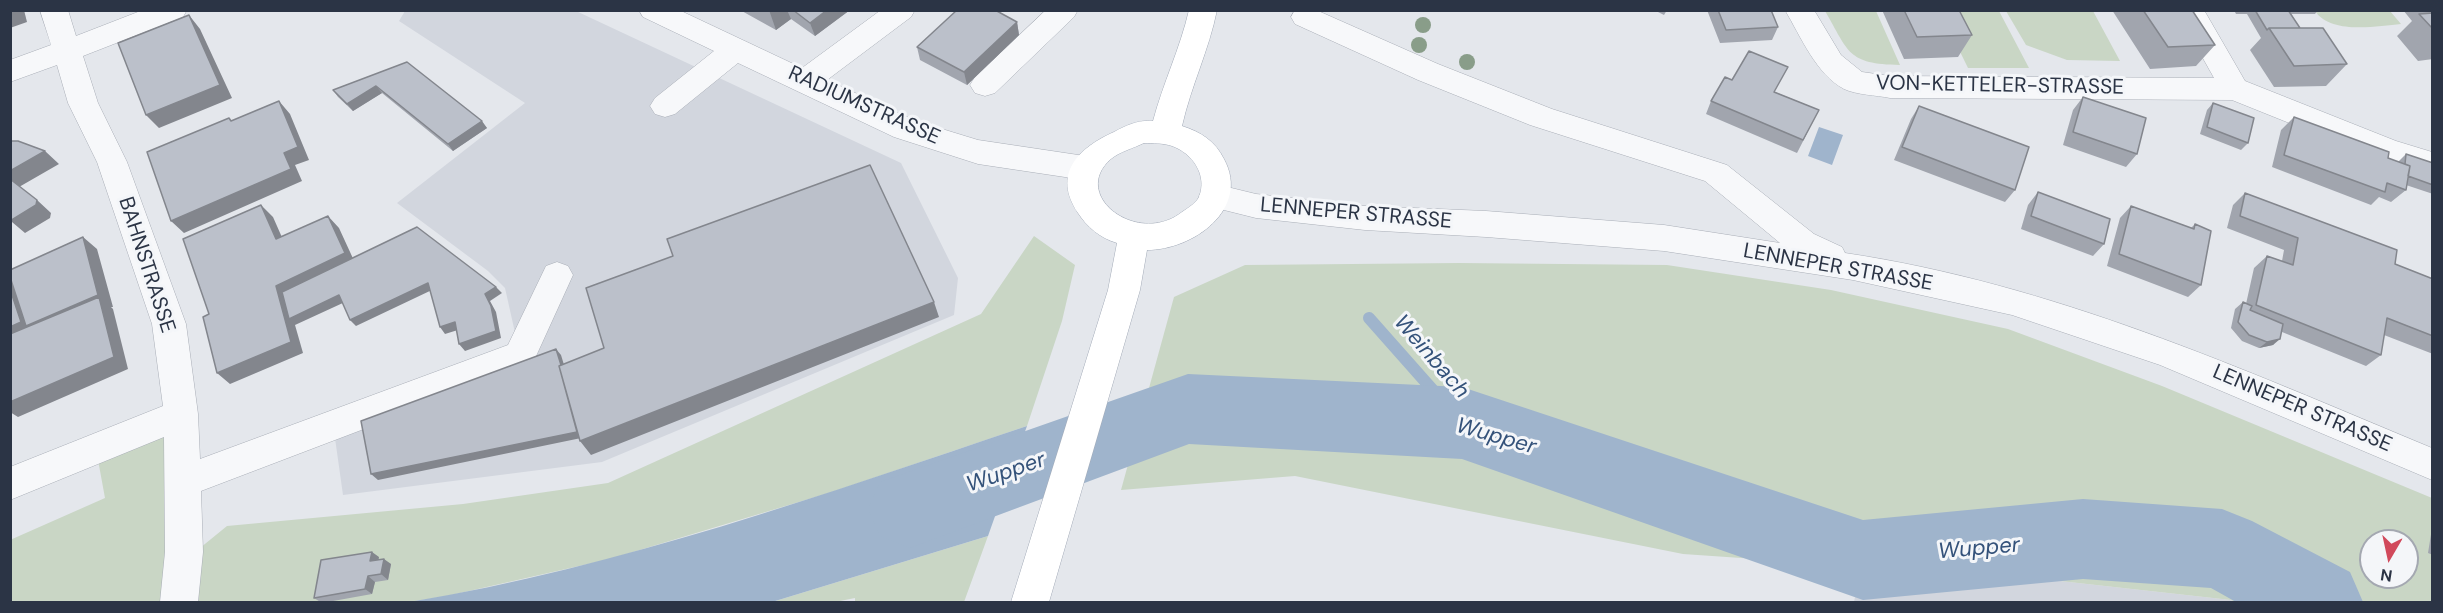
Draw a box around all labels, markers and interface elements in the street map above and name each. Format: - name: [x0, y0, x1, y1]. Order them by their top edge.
- street label: RADIUMSTRASSE: [784, 61, 944, 151]
- street label: VON-KETTELER-STRASSE: [1876, 71, 2124, 101]
- street label: LENNEPER STRASSE: [1259, 193, 1453, 235]
- street label: BAHNSTRASSE: [112, 194, 180, 336]
- street label: LENNEPER STRASSE: [1741, 239, 1935, 297]
- water label: Weinbach: [1388, 310, 1474, 404]
- street label: LENNEPER STRASSE: [2209, 360, 2395, 458]
- water label: Wupper: [1453, 413, 1539, 461]
- water label: Wupper: [963, 447, 1049, 499]
- north arrow: [2359, 529, 2419, 589]
- water label: Wupper: [1937, 532, 2021, 566]
- text: N: [2379, 564, 2394, 587]

